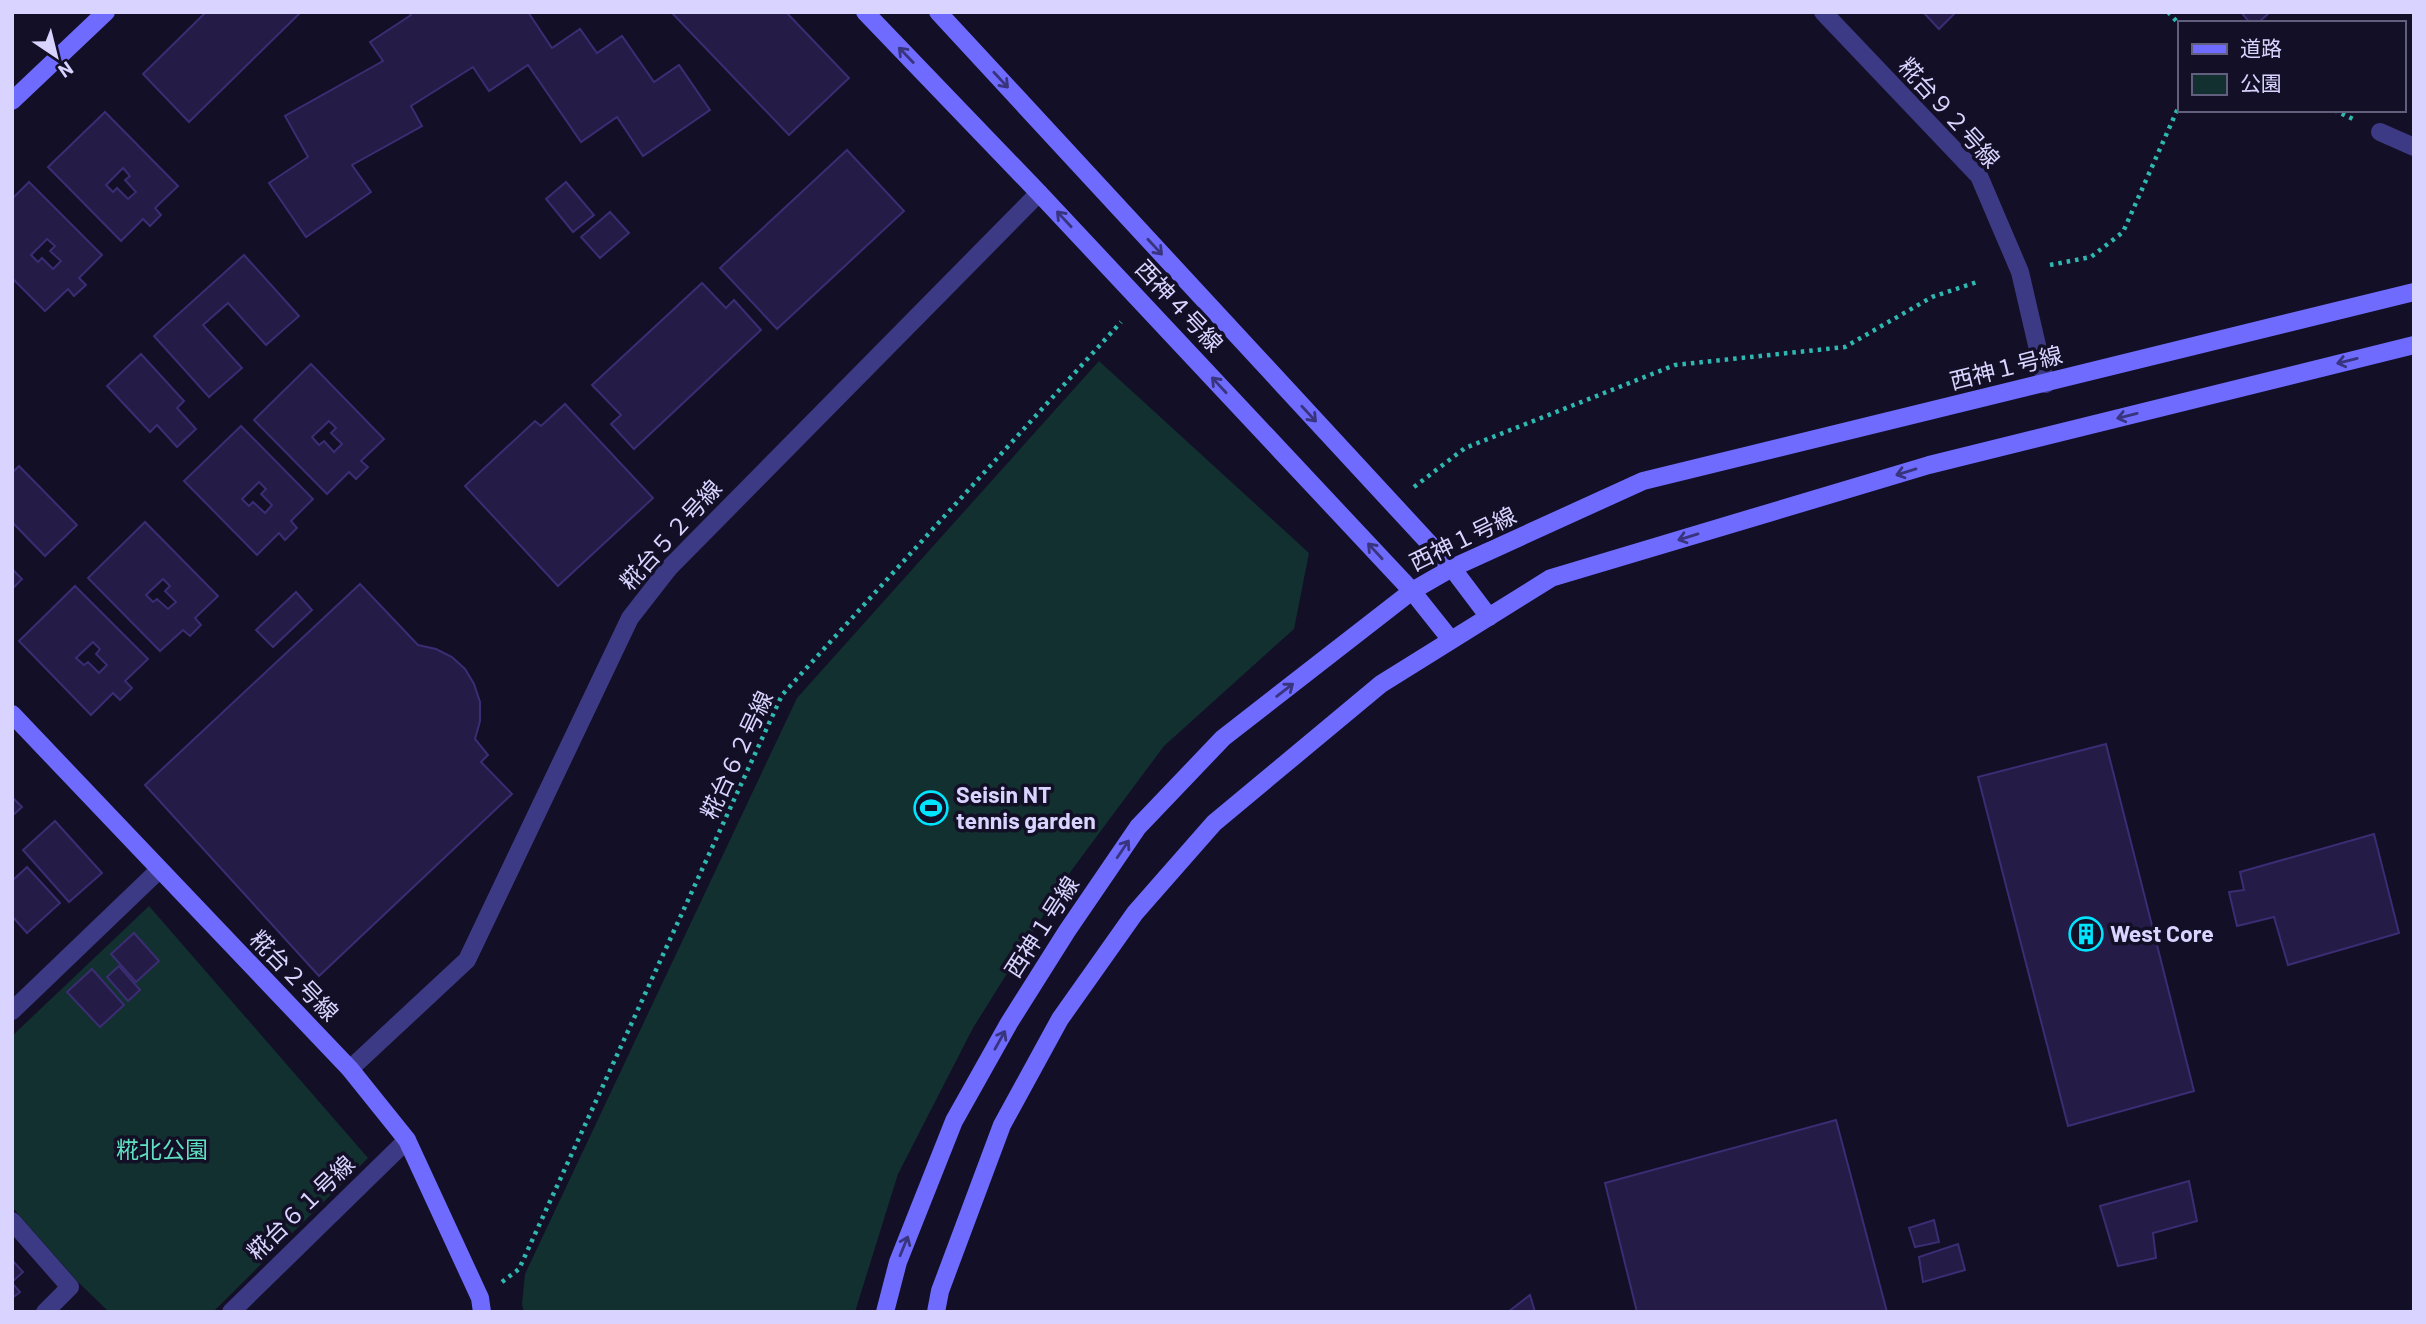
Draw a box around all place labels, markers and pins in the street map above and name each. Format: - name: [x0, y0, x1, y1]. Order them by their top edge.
- place label: Seisin NT tennis garden: [956, 780, 1096, 834]
- sports icon: Seisin NT tennis garden: [912, 789, 950, 827]
- building icon: West Core: [2067, 915, 2105, 953]
- place label: West Core: [2110, 919, 2214, 947]

